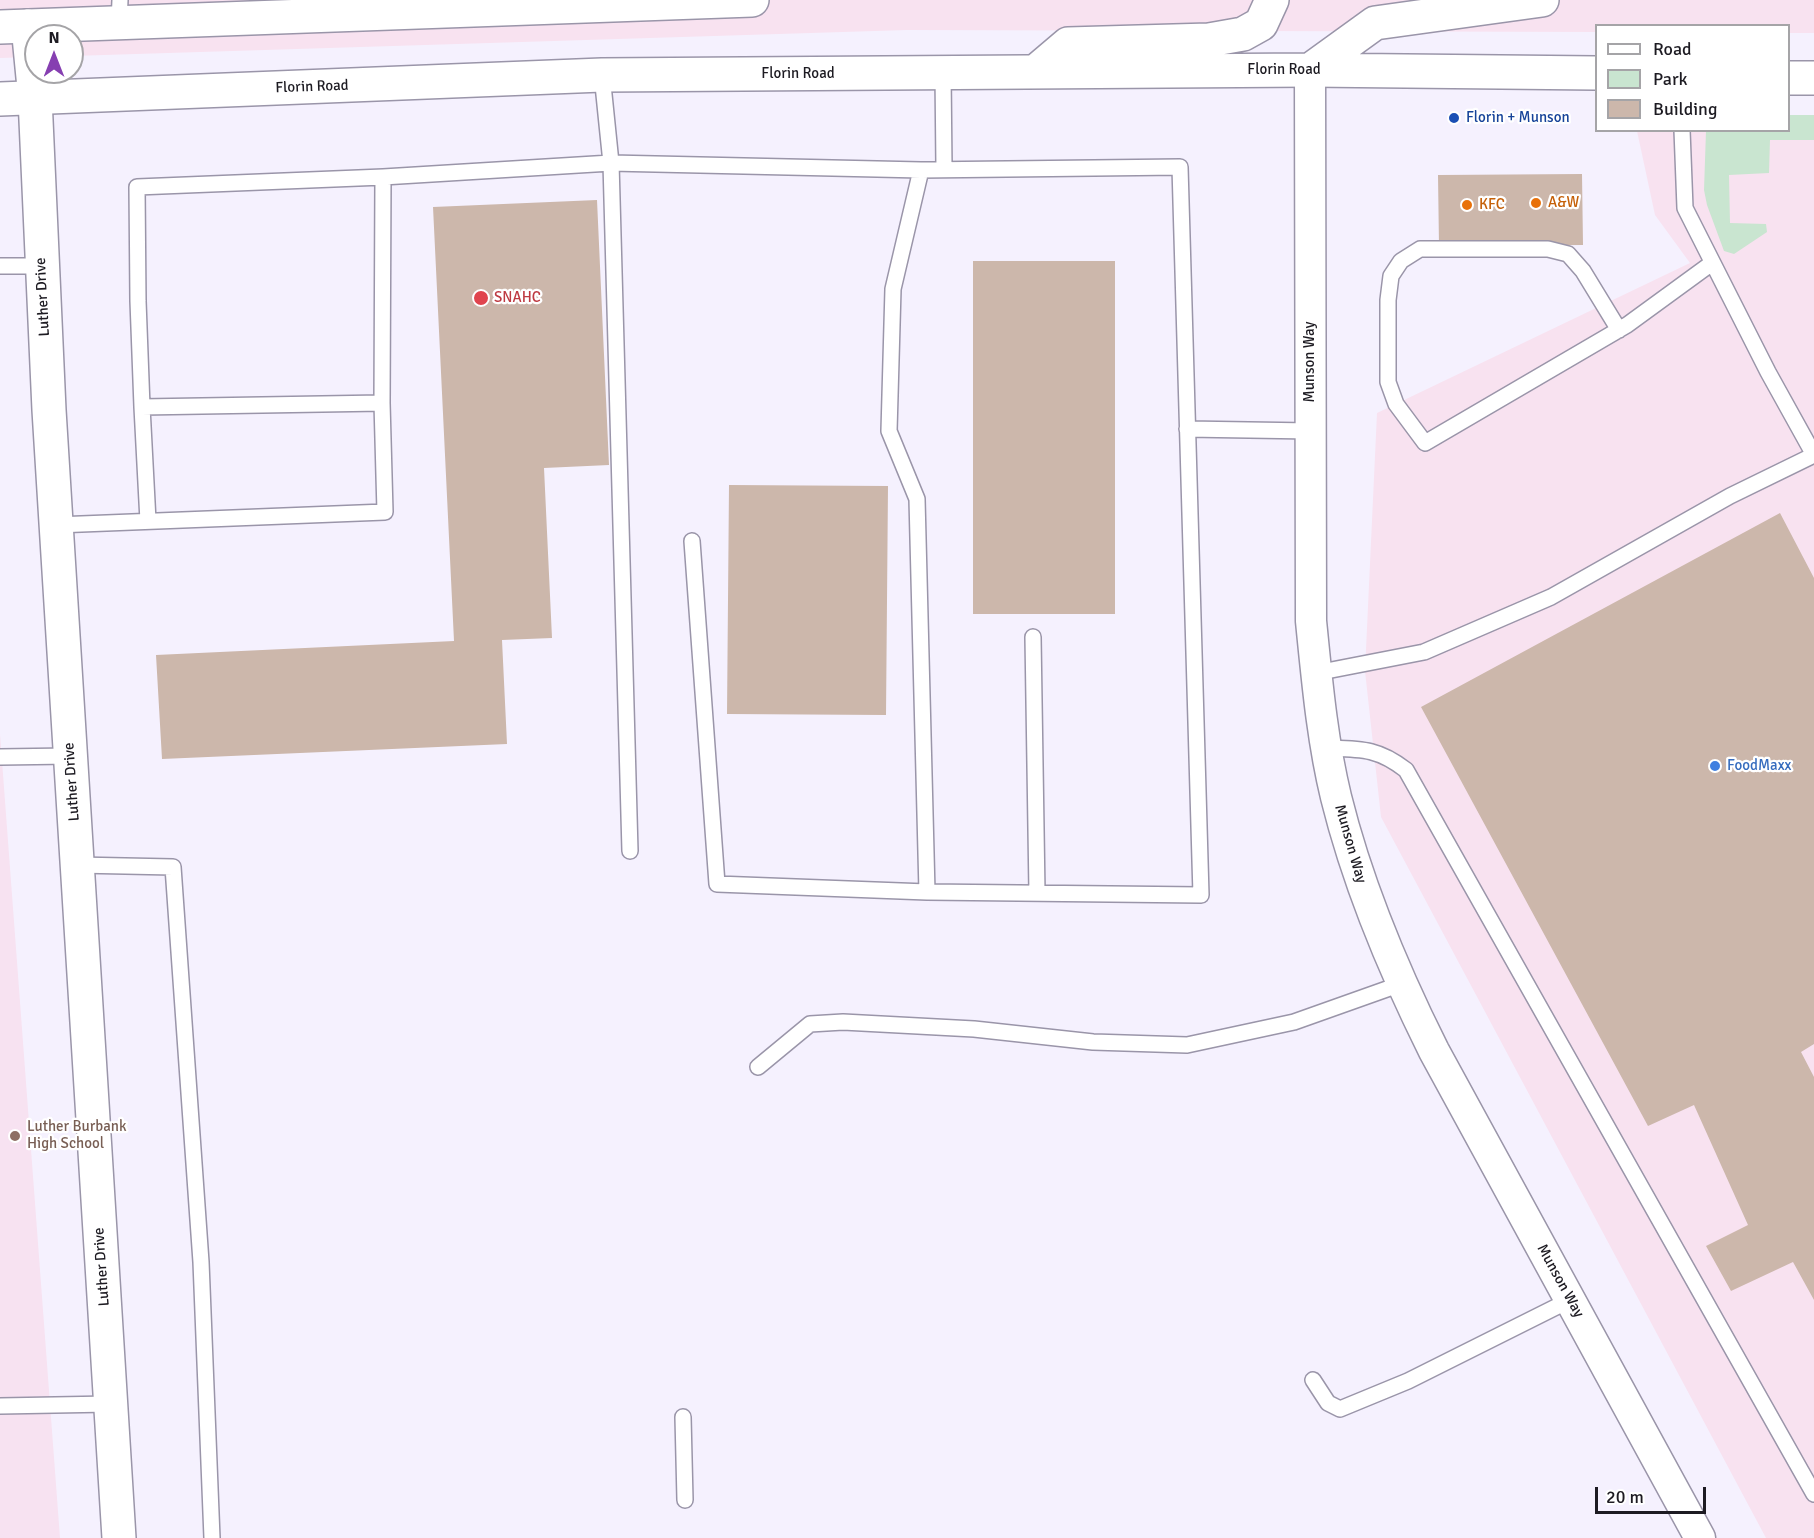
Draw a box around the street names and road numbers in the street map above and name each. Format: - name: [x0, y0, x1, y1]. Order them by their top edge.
- street label: Florin Road: [1247, 61, 1321, 79]
- street label: Florin Road: [761, 65, 835, 83]
- street label: Florin Road: [275, 77, 349, 97]
- street label: Luther Drive: [32, 257, 54, 337]
- street label: Munson Way: [1301, 322, 1319, 402]
- street label: Luther Drive: [60, 742, 84, 822]
- street label: Munson Way: [1330, 803, 1370, 885]
- street label: Luther Drive: [90, 1227, 114, 1307]
- street label: Munson Way: [1532, 1241, 1588, 1321]

